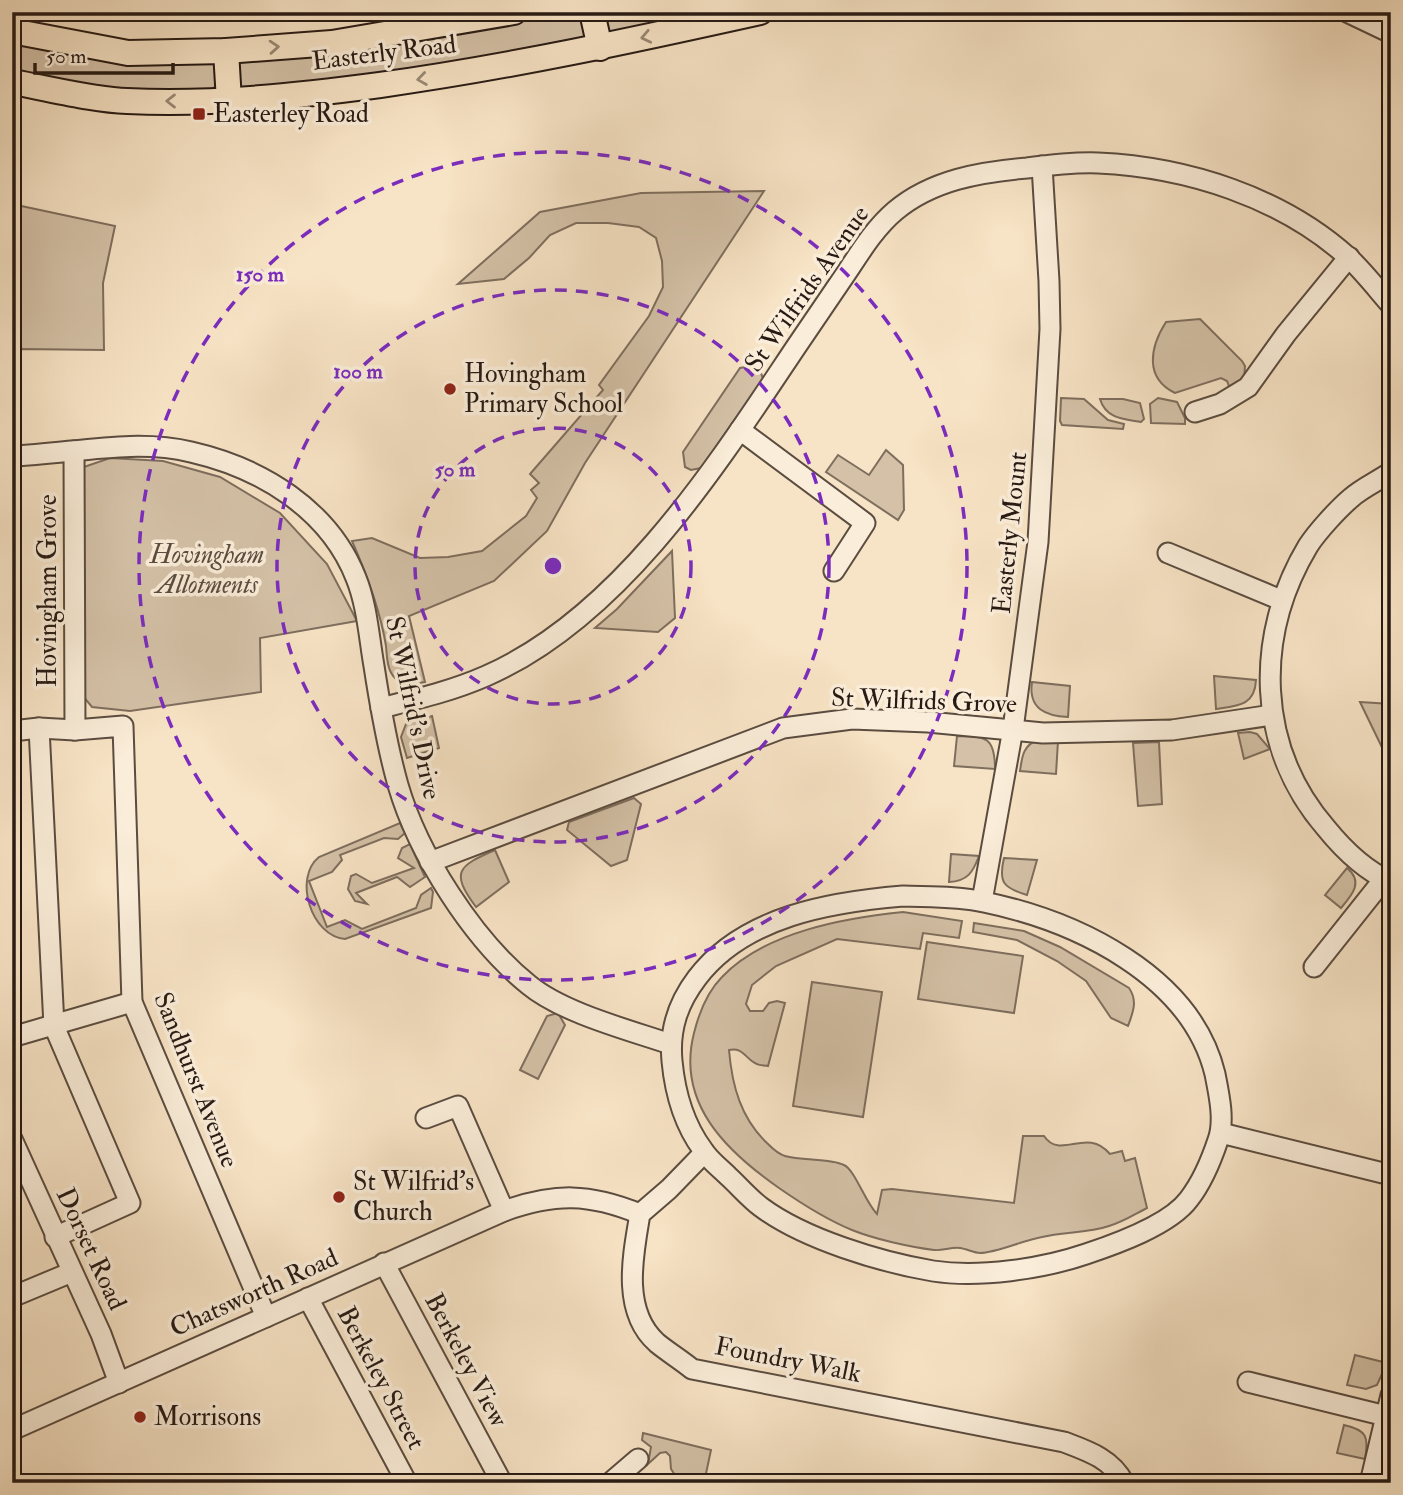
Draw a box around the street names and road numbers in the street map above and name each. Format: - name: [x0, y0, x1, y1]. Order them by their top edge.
- street label: Easterly Road: [310, 28, 458, 78]
- street label: St Wilfrids Avenue: [738, 200, 876, 378]
- street label: Easterly Mount: [986, 450, 1034, 616]
- street label: Hovingham Grove: [32, 494, 64, 688]
- street label: St Wilfrid's Drive: [378, 614, 448, 803]
- street label: St Wilfrids Grove: [830, 682, 1018, 720]
- street label: Sandhurst Avenue: [146, 988, 246, 1172]
- street label: Dorset Road: [49, 1183, 133, 1315]
- street label: Chatsworth Road: [165, 1242, 343, 1344]
- street label: Berkeley View: [417, 1288, 515, 1433]
- street label: Berkeley Street: [330, 1301, 432, 1455]
- street label: Foundry Walk: [712, 1330, 864, 1390]

